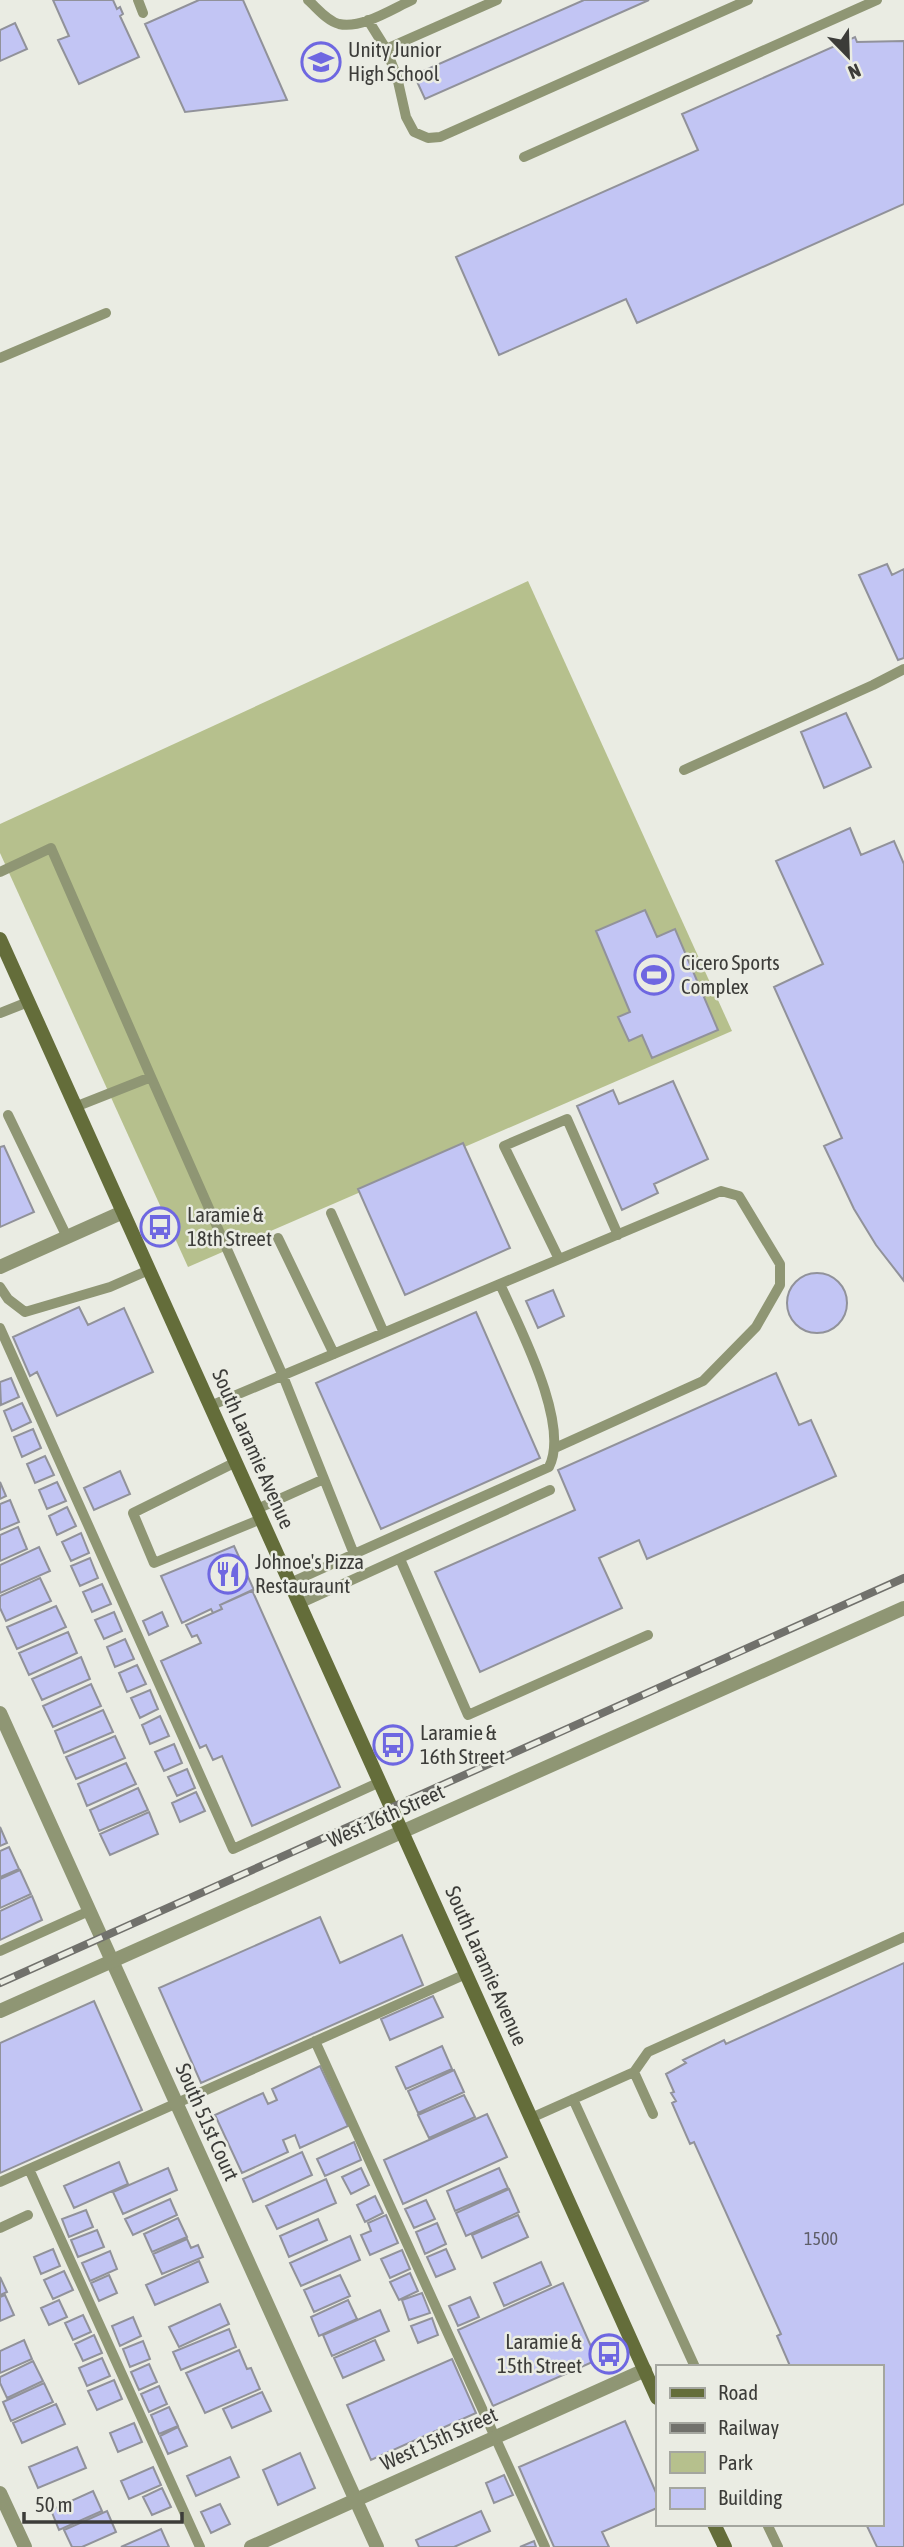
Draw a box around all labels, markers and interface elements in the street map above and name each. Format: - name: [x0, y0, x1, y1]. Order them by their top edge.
- north arrow: [813, 21, 883, 91]
- place label: Unity Junior High School: [348, 37, 442, 85]
- school or university icon: Unity Junior High School: [300, 41, 342, 83]
- text: N: [845, 59, 864, 84]
- place label: Cicero Sports Complex: [681, 950, 780, 998]
- sports icon: Cicero Sports Complex: [633, 954, 675, 996]
- place label: Laramie & 18th Street: [187, 1202, 272, 1250]
- bus stop icon: Laramie & 18th Street: [139, 1206, 181, 1248]
- street label: South Laramie Avenue: [208, 1365, 300, 1532]
- place label: Johnoe's Pizza Restauraunt: [255, 1549, 364, 1597]
- restaurant icon: Johnoe's Pizza Restauraunt: [207, 1553, 249, 1595]
- place label: Laramie & 16th Street: [420, 1720, 505, 1768]
- bus stop icon: Laramie & 16th Street: [372, 1724, 414, 1766]
- street label: West 16th Street: [323, 1779, 448, 1852]
- street label: South Laramie Avenue: [441, 1882, 533, 2049]
- street label: South 51st Court: [171, 2059, 244, 2184]
- house number: 1500: [804, 2228, 838, 2249]
- place label: Laramie & 15th Street: [497, 2329, 582, 2377]
- bus stop icon: Laramie & 15th Street: [588, 2333, 630, 2375]
- legend: [656, 2365, 883, 2526]
- text: Road: [718, 2380, 758, 2404]
- street label: West 15th Street: [376, 2402, 501, 2475]
- text: Railway: [718, 2415, 780, 2439]
- text: Park: [718, 2450, 753, 2474]
- scale bar: [24, 2480, 182, 2524]
- text: Building: [718, 2485, 782, 2509]
- text: 50 m: [35, 2492, 73, 2516]

